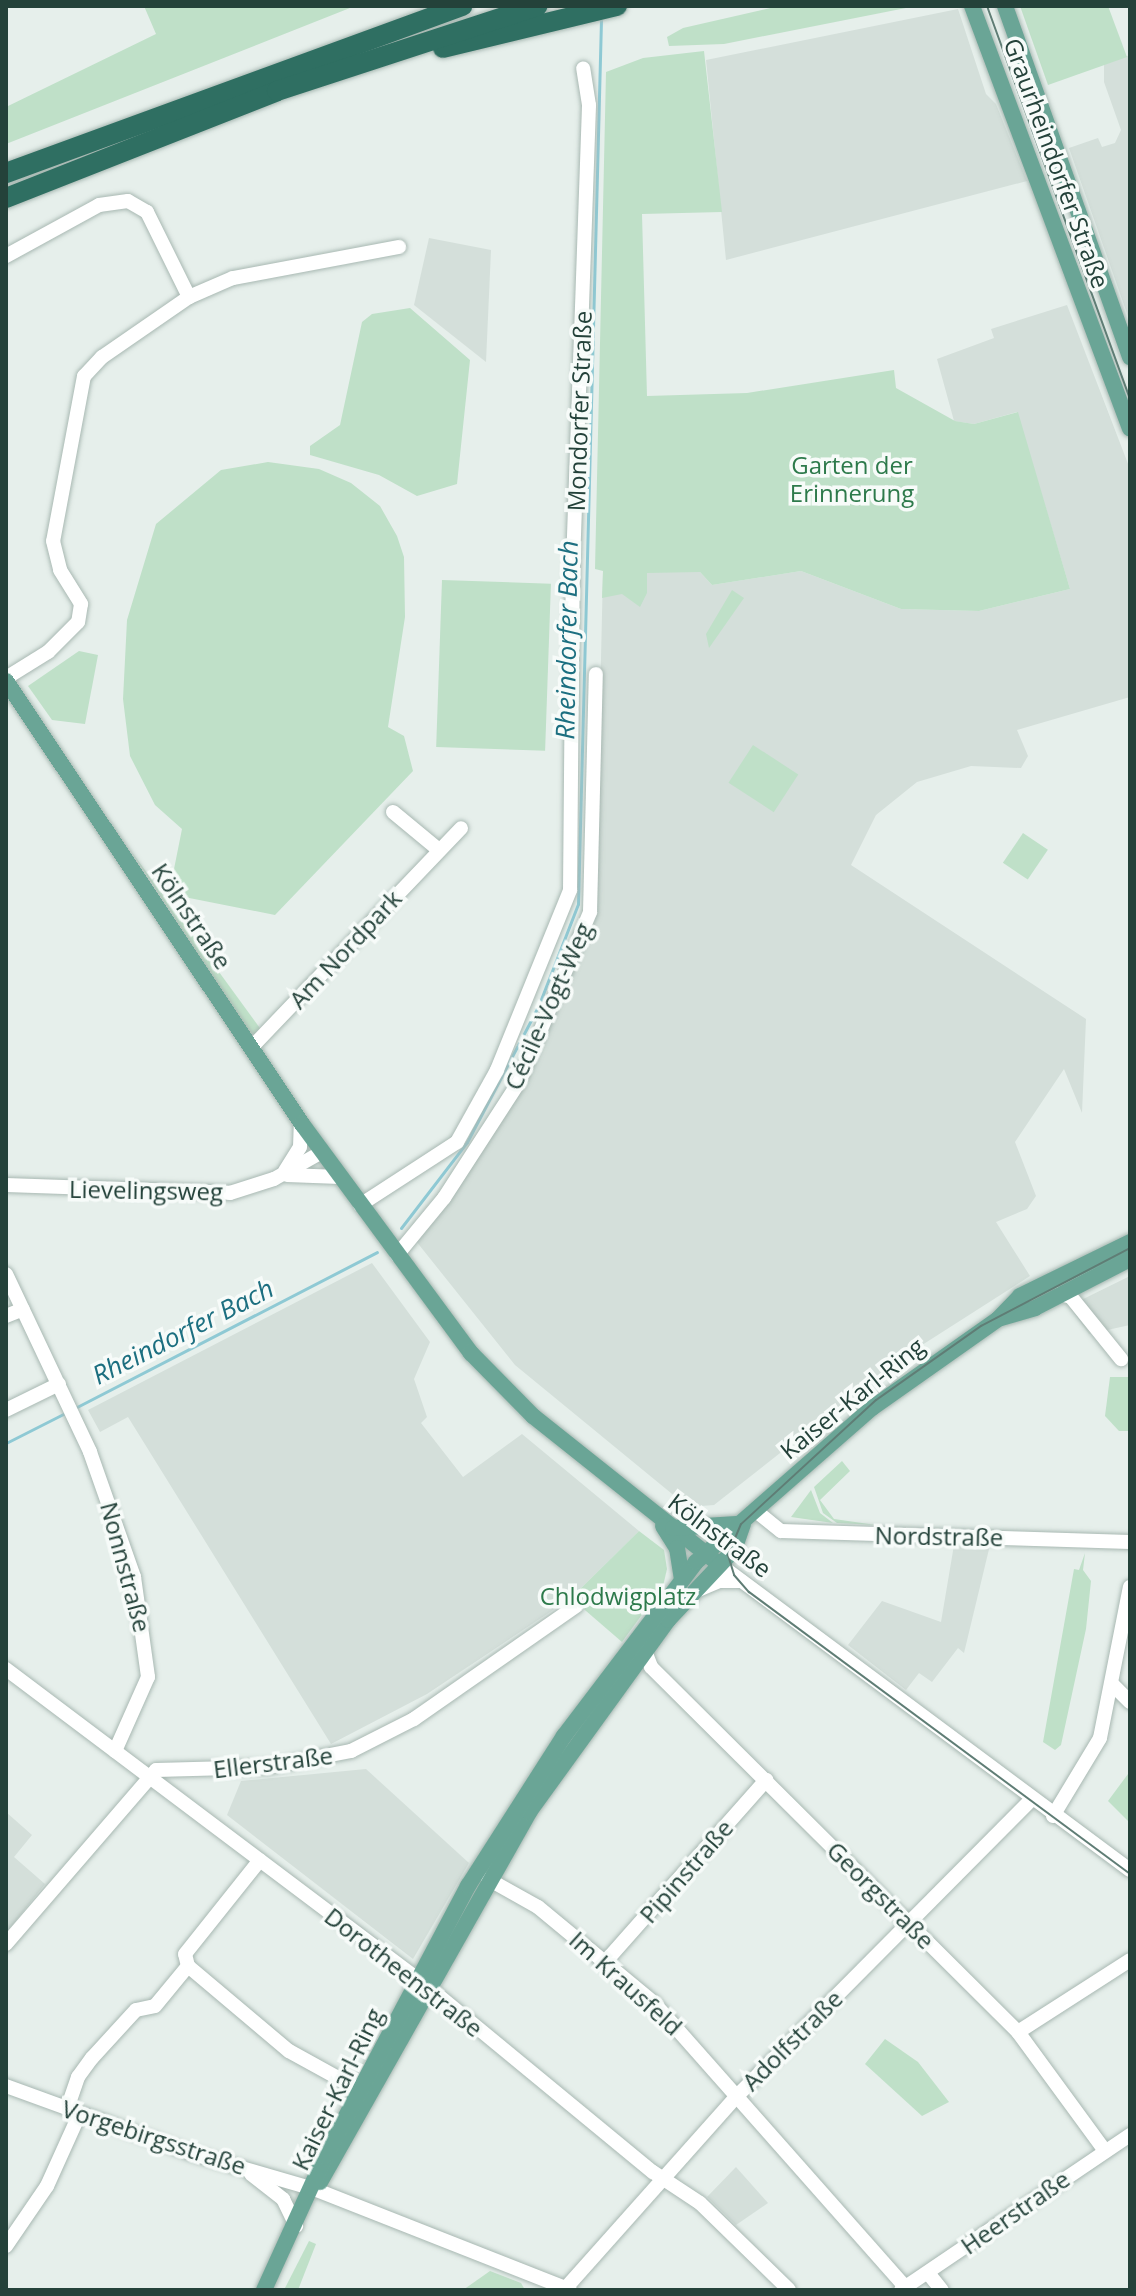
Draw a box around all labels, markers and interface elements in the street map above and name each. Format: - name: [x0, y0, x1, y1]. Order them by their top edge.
- street label: Graurheindorfer Straße: [998, 34, 1116, 292]
- street label: Mondorfer Straße: [561, 310, 597, 512]
- park label: Garten der Erinnerung: [790, 451, 914, 507]
- water label: Rheindorfer Bach: [550, 540, 584, 740]
- street label: Kölnstraße: [146, 858, 238, 974]
- street label: Am Nordpark: [283, 884, 407, 1014]
- street label: Cécile-Vogt-Weg: [498, 918, 598, 1094]
- street label: Lievelingsweg: [69, 1174, 223, 1206]
- water label: Rheindorfer Bach: [87, 1273, 279, 1391]
- street label: Kaiser-Karl-Ring: [774, 1331, 930, 1465]
- street label: Kölnstraße: [663, 1487, 777, 1583]
- street label: Nonnstraße: [95, 1499, 157, 1635]
- street label: Nordstraße: [874, 1520, 1004, 1552]
- park label: Chlodwigplatz: [540, 1582, 696, 1610]
- street label: Ellerstraße: [212, 1740, 334, 1784]
- street label: Pipinstraße: [633, 1813, 739, 1929]
- street label: Georgstraße: [821, 1835, 941, 1955]
- street label: Dorotheenstraße: [319, 1901, 489, 2043]
- street label: Im Krausfeld: [564, 1925, 688, 2041]
- street label: Adolfstraße: [736, 1984, 848, 2096]
- street label: Kaiser-Karl-Ring: [285, 2003, 389, 2175]
- street label: Vorgebirgsstraße: [58, 2094, 250, 2180]
- street label: Heerstraße: [955, 2164, 1075, 2260]

